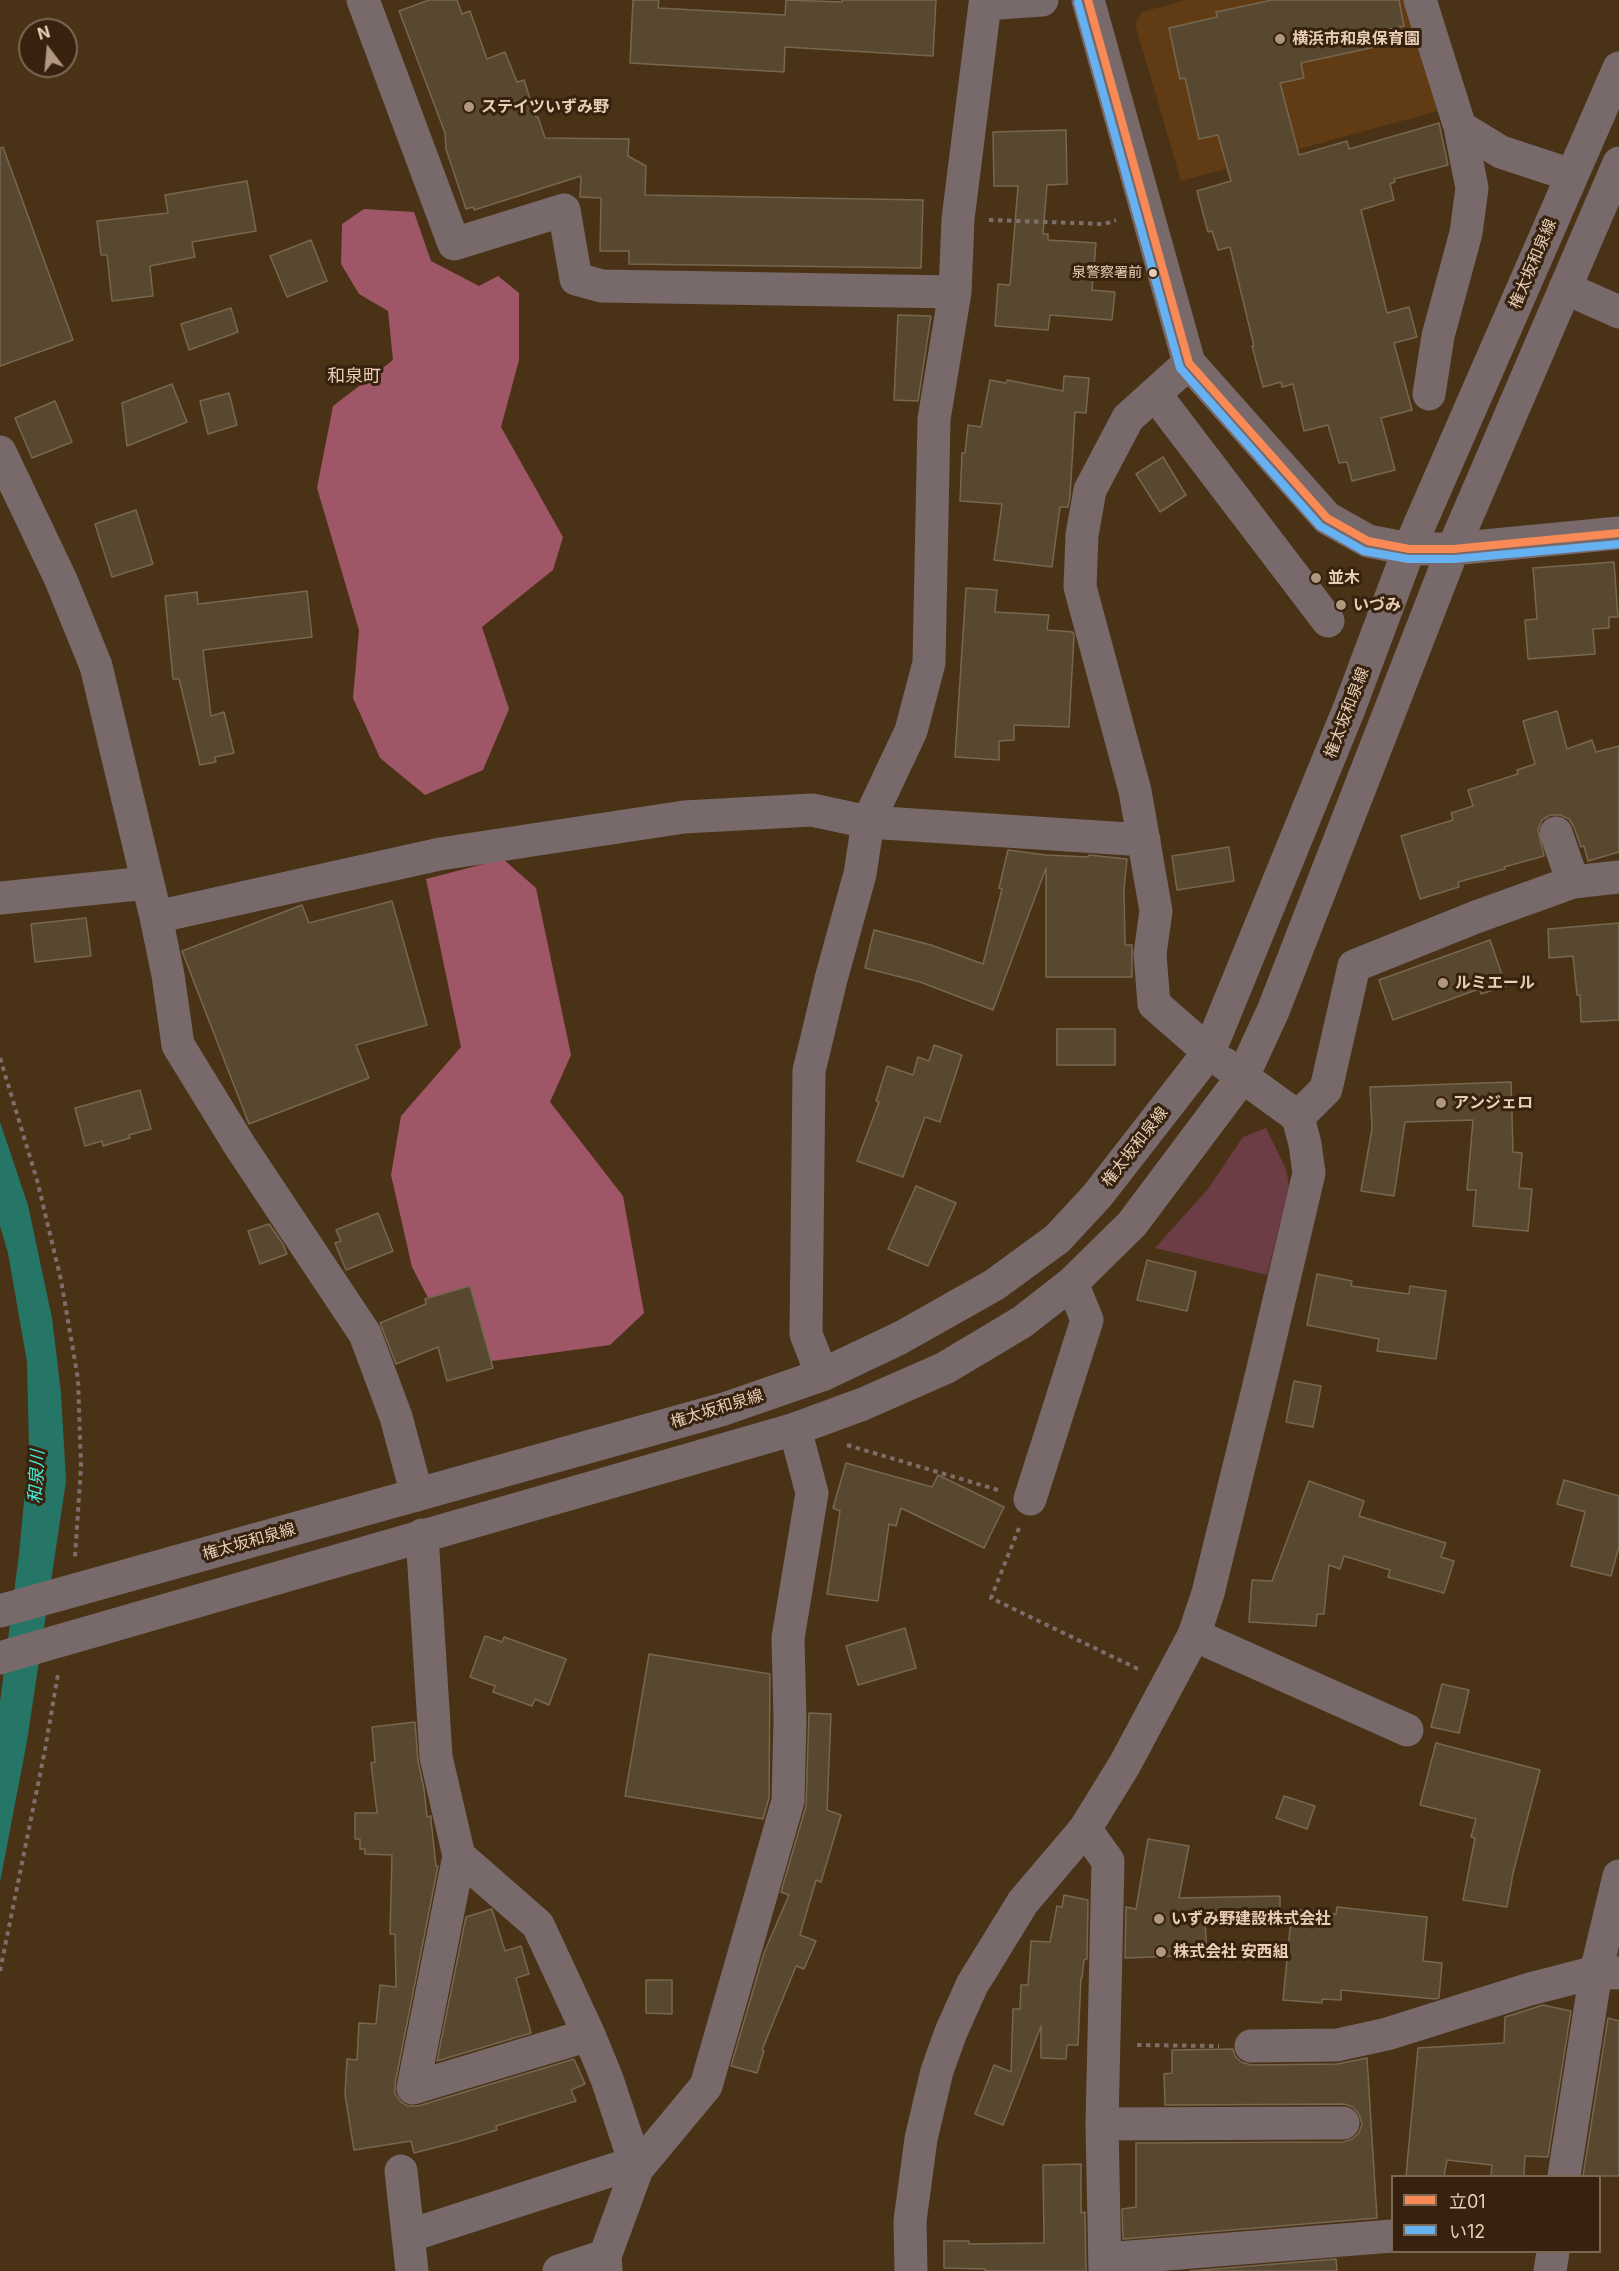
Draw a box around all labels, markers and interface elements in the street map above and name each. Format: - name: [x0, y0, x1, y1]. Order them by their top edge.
- north arrow: [18, 18, 78, 78]
- text: N: [35, 21, 52, 44]
- place label: 横浜市和泉保育園: [1292, 29, 1420, 49]
- marker: 横浜市和泉保育園: [1273, 32, 1287, 46]
- place label: ステイツいずみ野: [481, 97, 609, 117]
- marker: ステイツいずみ野: [462, 100, 476, 114]
- street label: 権太坂和泉線: [1505, 216, 1561, 312]
- place label: 泉警察署前: [1072, 265, 1142, 281]
- marker: 泉警察署前: [1147, 267, 1159, 279]
- district label: 和泉町: [327, 366, 381, 388]
- place label: 並木: [1328, 568, 1360, 588]
- marker: 並木: [1309, 571, 1323, 585]
- place label: いづみ: [1353, 595, 1401, 615]
- marker: いづみ: [1334, 598, 1348, 612]
- street label: 権太坂和泉線: [1321, 665, 1373, 761]
- place label: ルミエール: [1455, 973, 1535, 993]
- marker: ルミエール: [1436, 976, 1450, 990]
- place label: アンジェロ: [1453, 1093, 1533, 1113]
- marker: アンジェロ: [1434, 1096, 1448, 1110]
- street label: 権太坂和泉線: [1098, 1103, 1172, 1191]
- street label: 権太坂和泉線: [668, 1386, 766, 1432]
- water label: 和泉川: [25, 1449, 49, 1505]
- street label: 権太坂和泉線: [200, 1520, 298, 1564]
- place label: いずみ野建設株式会社: [1171, 1909, 1331, 1929]
- marker: いずみ野建設株式会社: [1152, 1912, 1166, 1926]
- place label: 株式会社 安西組: [1173, 1942, 1289, 1962]
- marker: 株式会社 安西組: [1154, 1945, 1168, 1959]
- legend: [1391, 2175, 1601, 2253]
- text: 立01: [1449, 2191, 1486, 2212]
- text: い12: [1449, 2221, 1485, 2242]

